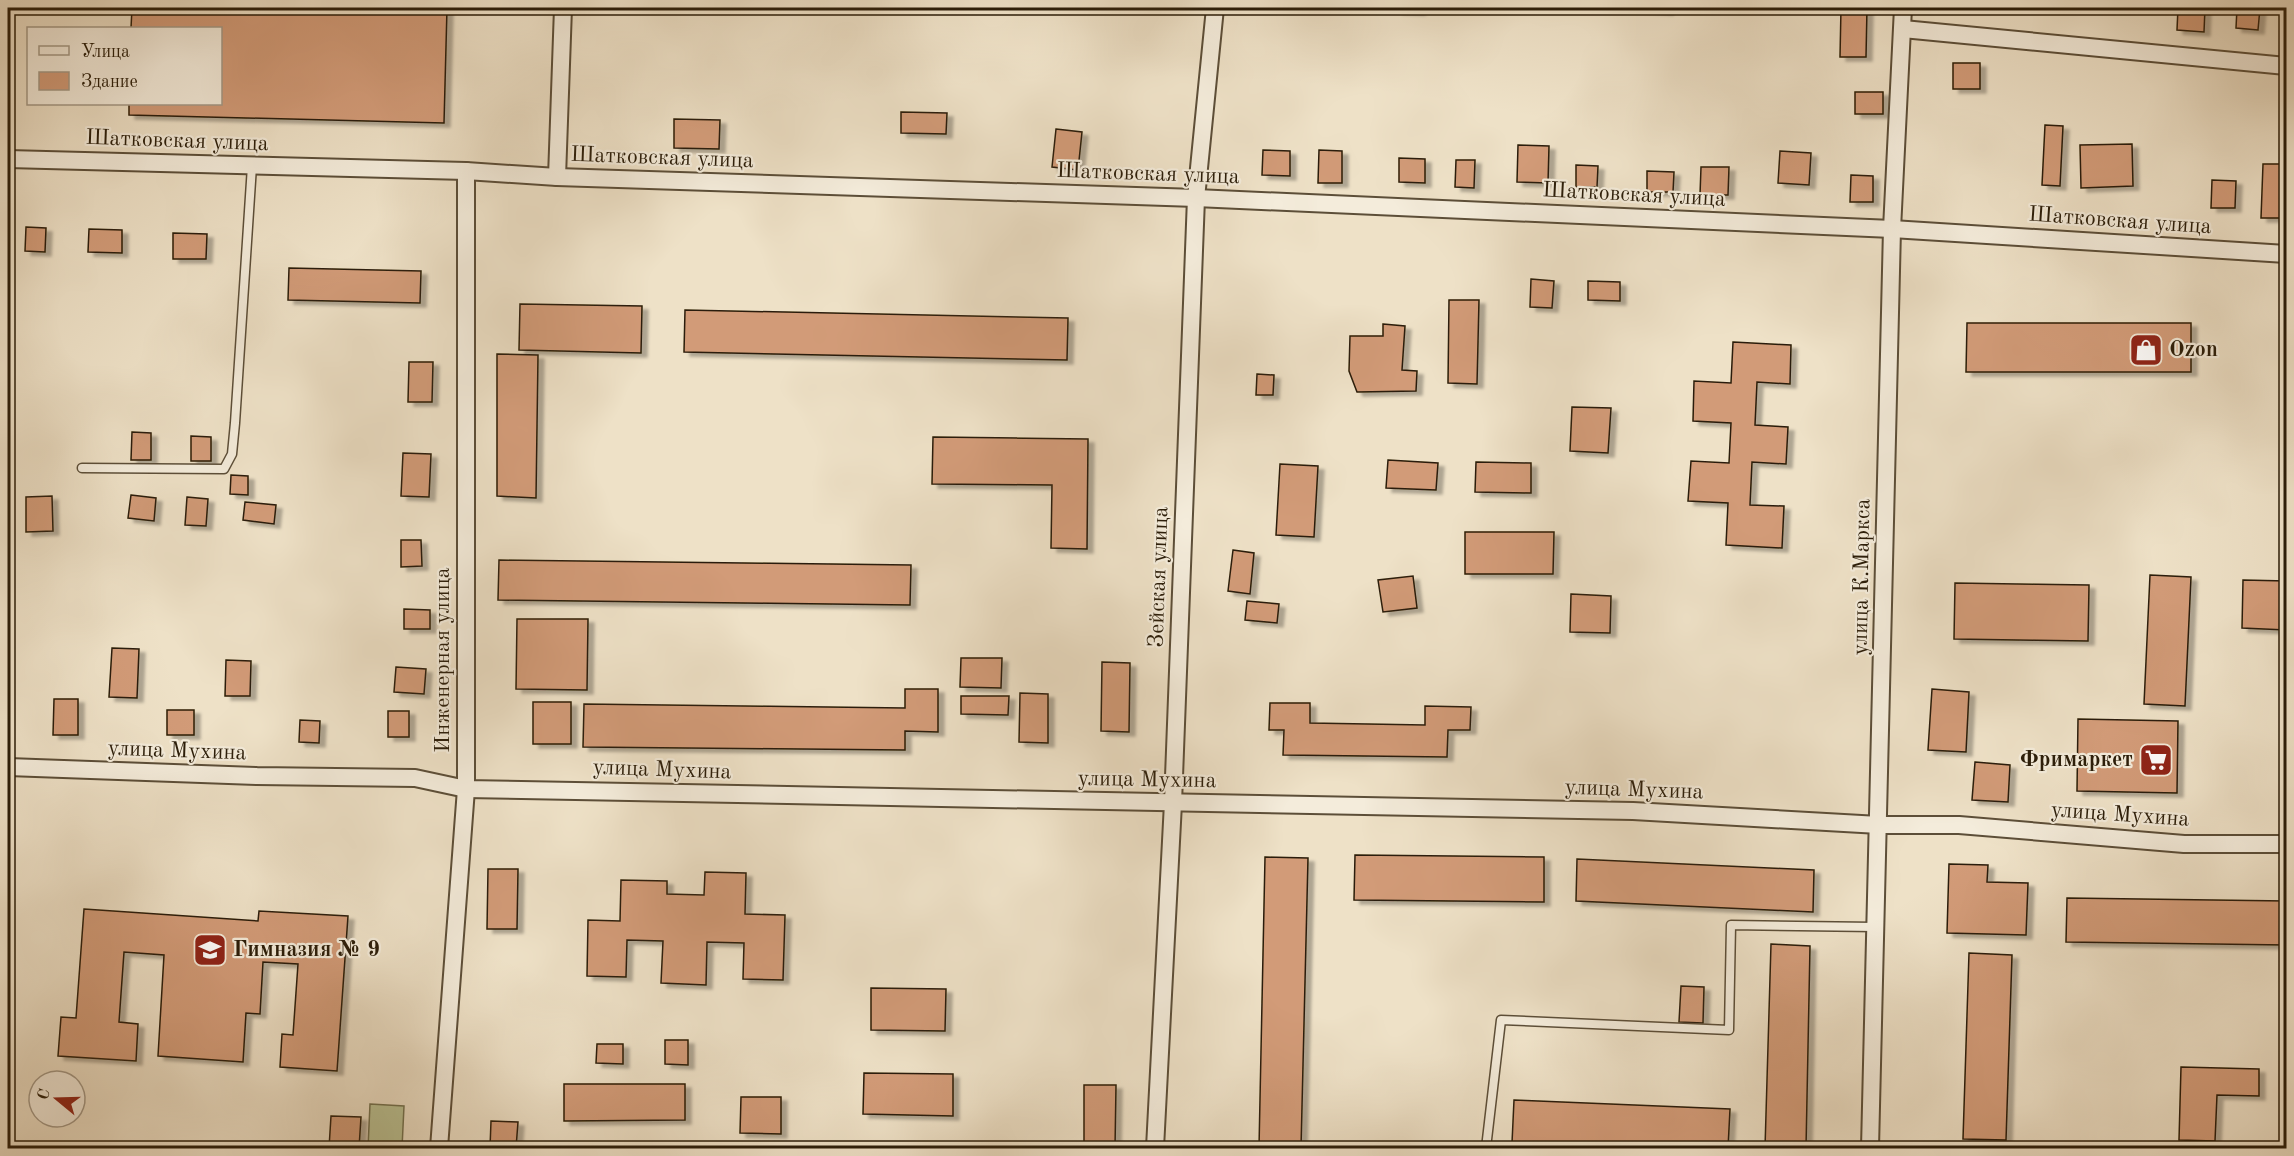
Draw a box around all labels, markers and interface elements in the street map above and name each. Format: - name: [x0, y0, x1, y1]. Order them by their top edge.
- legend: [27, 27, 222, 105]
- text: Улица: [81, 43, 130, 61]
- text: Здание: [81, 73, 138, 91]
- street label: Шатковская улица: [85, 127, 269, 155]
- street label: Шатковская улица: [570, 144, 754, 172]
- street label: Шатковская улица: [1056, 160, 1240, 188]
- street label: Шатковская улица: [1542, 179, 1726, 211]
- street label: Шатковская улица: [2028, 204, 2212, 238]
- shop icon: Ozon: [2128, 332, 2164, 368]
- place label: Ozon: [2169, 339, 2218, 361]
- street label: улица К.Маркса: [1850, 498, 1874, 656]
- street label: Зейская улица: [1146, 506, 1172, 648]
- street label: Инженерная улица: [432, 567, 454, 753]
- street label: улица Мухина: [107, 738, 247, 764]
- supermarket icon: Фримаркет: [2138, 742, 2174, 778]
- place label: Фримаркет: [2020, 749, 2133, 771]
- street label: улица Мухина: [592, 757, 732, 783]
- street label: улица Мухина: [1077, 768, 1217, 792]
- street label: улица Мухина: [1564, 777, 1704, 803]
- street label: улица Мухина: [2050, 799, 2190, 831]
- school or university icon: Гимназия № 9: [192, 932, 228, 968]
- place label: Гимназия № 9: [233, 939, 380, 961]
- north arrow: [27, 1069, 87, 1129]
- text: С: [35, 1087, 54, 1102]

